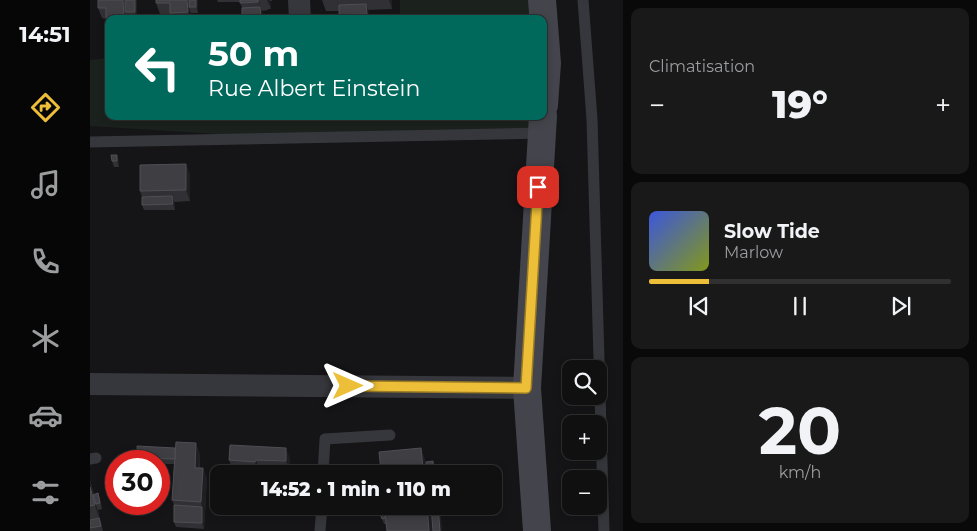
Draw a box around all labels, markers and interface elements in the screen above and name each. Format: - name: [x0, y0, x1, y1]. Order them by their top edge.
- text: 14:51: [19, 21, 71, 48]
- text: 50 m: [208, 32, 299, 75]
- icon: left: [125, 35, 190, 100]
- text: Climatisation: [649, 57, 755, 76]
- text: Rue Albert Einstein: [208, 75, 420, 102]
- text: 19°: [772, 81, 828, 128]
- text: −: [649, 88, 665, 122]
- text: +: [935, 88, 951, 122]
- icon: directions: [28, 90, 63, 125]
- pin: [517, 166, 559, 208]
- icon: music: [28, 167, 63, 202]
- icon: arrive: [524, 173, 552, 201]
- text: Slow Tide: [724, 220, 820, 243]
- text: Marlow: [724, 243, 783, 262]
- icon: phone: [28, 244, 63, 279]
- icon: previous: [685, 292, 713, 320]
- icon: pause: [786, 292, 814, 320]
- icon: next: [887, 292, 915, 320]
- icon: climate: [28, 321, 63, 356]
- position arrow: [321, 359, 373, 411]
- map controls: [562, 360, 607, 515]
- button: search: [562, 360, 607, 405]
- text: 20: [759, 391, 841, 470]
- icon: car: [28, 398, 63, 433]
- button: +: [562, 415, 607, 460]
- speed limit sign: 30: [105, 450, 170, 515]
- text: km/h: [779, 463, 821, 482]
- button: −: [562, 470, 607, 515]
- icon: filters: [28, 475, 63, 510]
- text: 14:52 · 1 min · 110 m: [261, 478, 451, 501]

